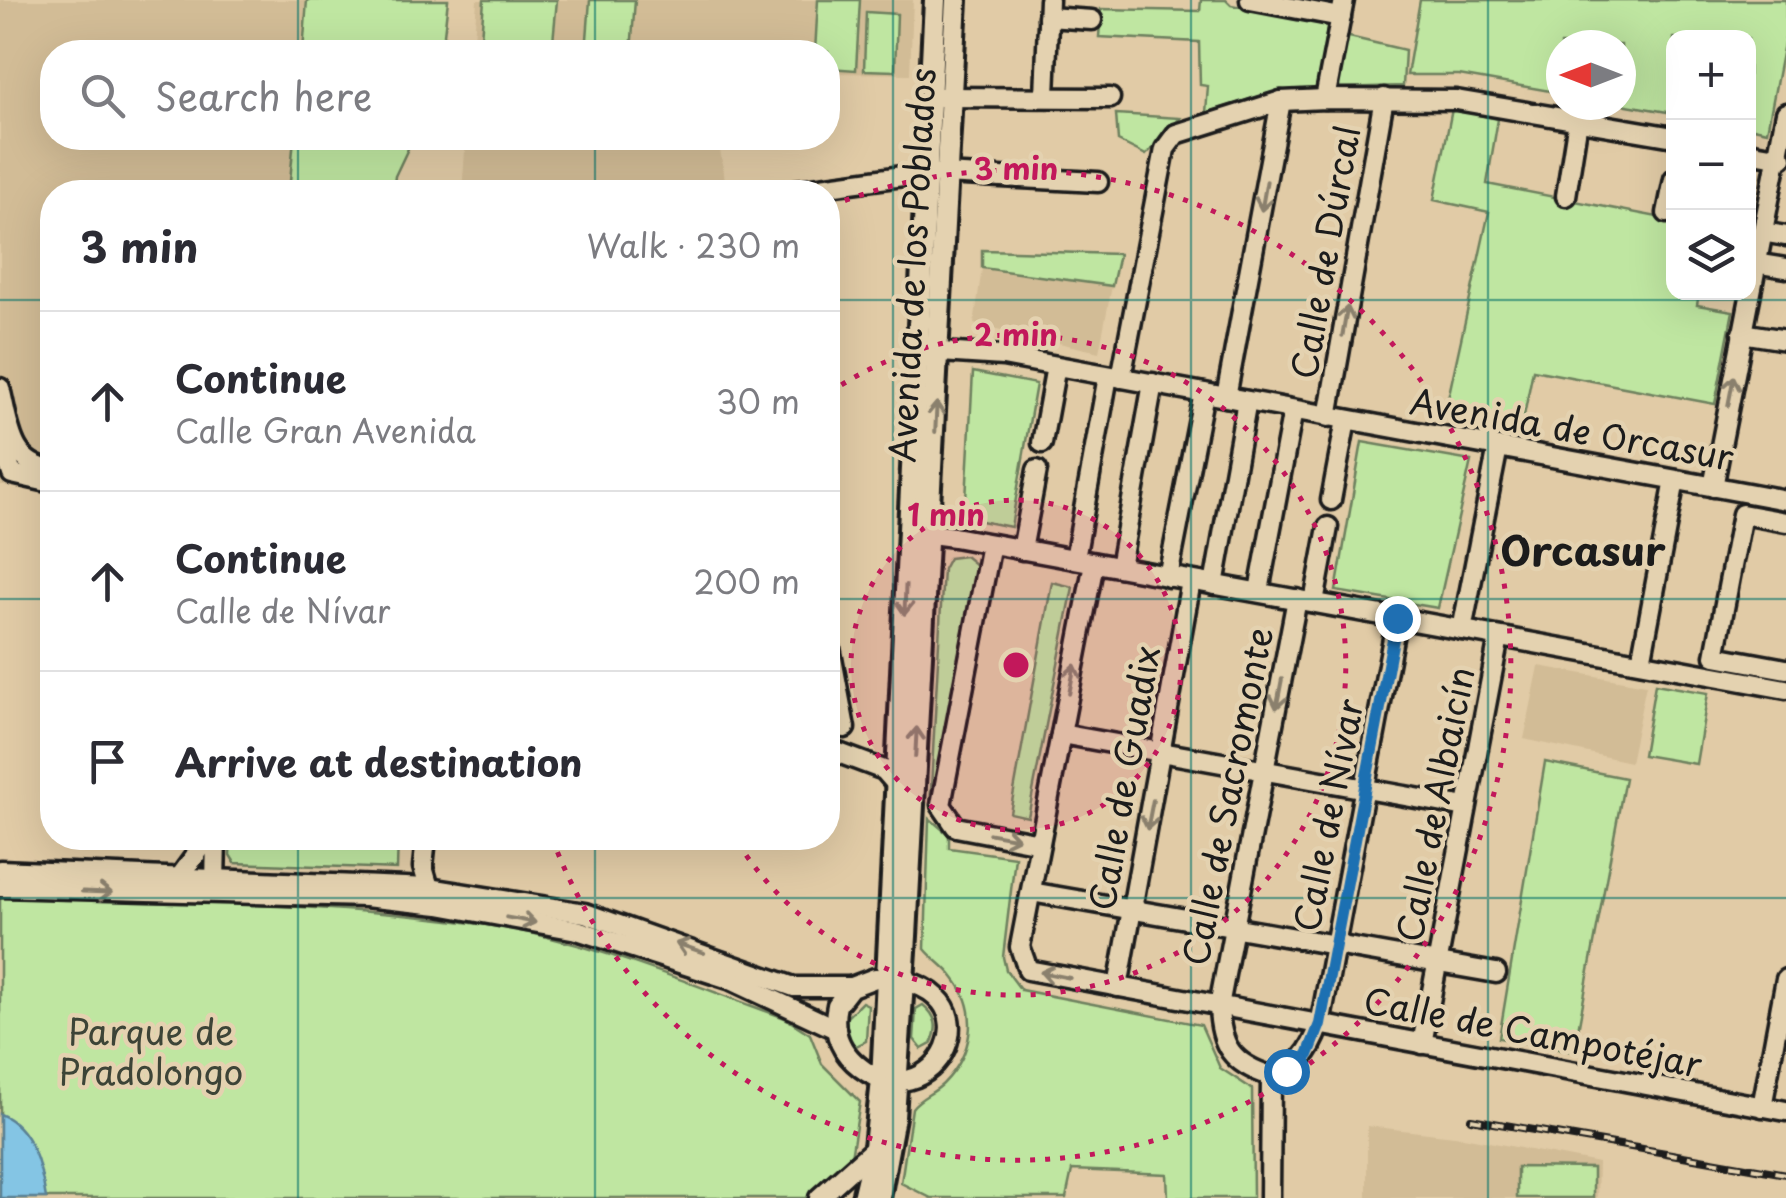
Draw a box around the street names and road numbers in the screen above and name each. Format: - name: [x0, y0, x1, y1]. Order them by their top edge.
- street label: Avenida de los Poblados: [874, 66, 948, 464]
- street label: Calle de Dúrcal: [1276, 121, 1372, 383]
- street label: Avenida de Orcasur: [1406, 373, 1739, 483]
- street label: Calle de Sacromonte: [1167, 622, 1285, 970]
- street label: Calle de Guadix: [1074, 642, 1172, 914]
- street label: Calle de Albaicín: [1381, 662, 1487, 946]
- street label: Calle de Nívar: [1279, 694, 1375, 936]
- street label: Calle de Campotéjar: [1360, 972, 1707, 1090]

